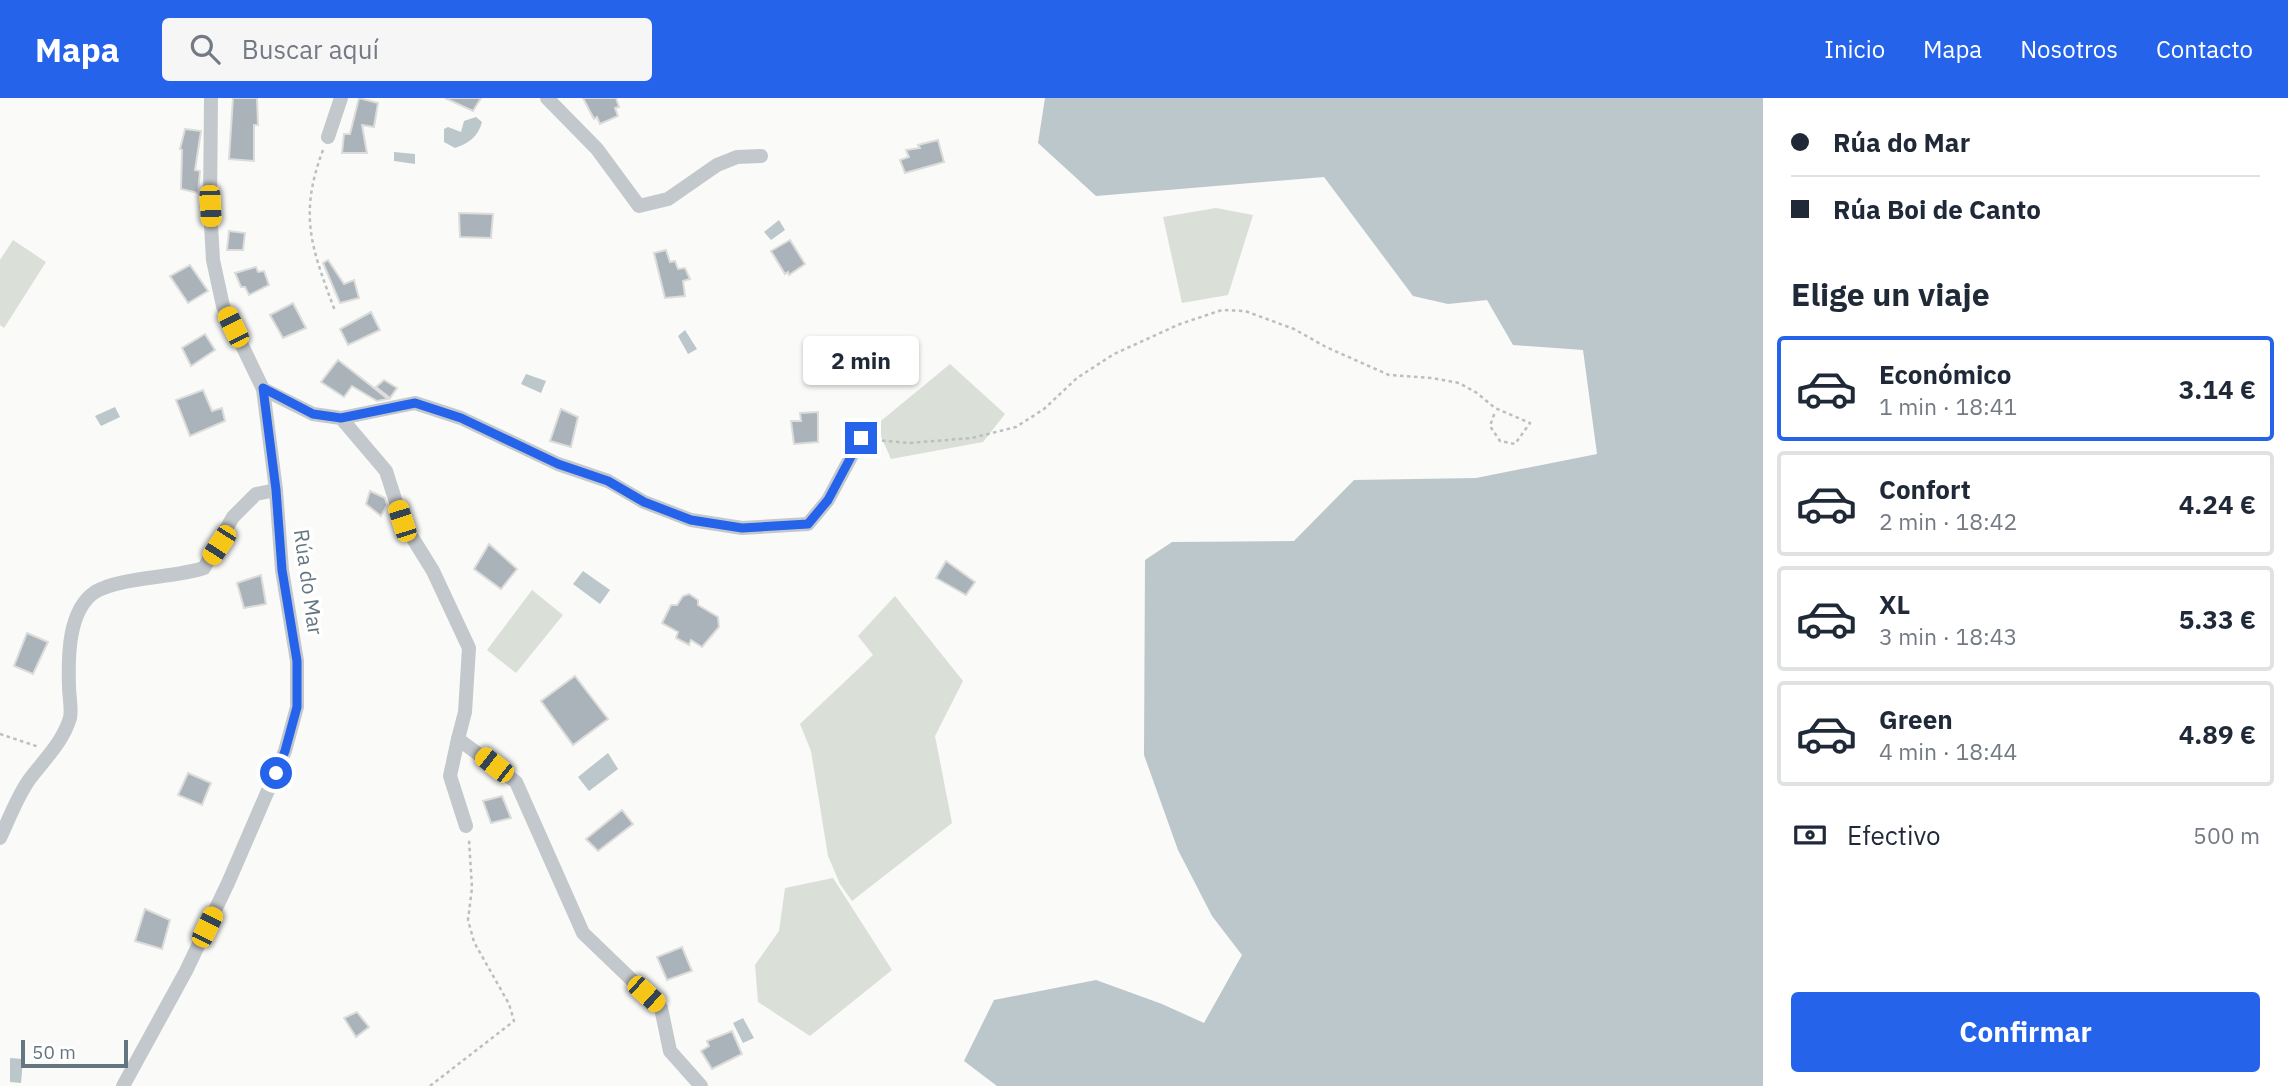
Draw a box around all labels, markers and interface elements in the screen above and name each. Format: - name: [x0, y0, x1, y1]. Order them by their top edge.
- search box: [162, 18, 652, 81]
- text: Mapa: [35, 28, 120, 71]
- icon: search: [186, 30, 224, 68]
- text: Buscar aquí: [242, 32, 379, 66]
- text: Inicio: [1824, 33, 1885, 65]
- text: Mapa: [1923, 33, 1982, 65]
- text: Nosotros: [2020, 33, 2118, 65]
- text: Contacto: [2156, 33, 2253, 65]
- text: Rúa do Mar: [1833, 125, 1970, 159]
- car: [199, 184, 222, 228]
- text: Rúa Boi de Canto: [1833, 192, 2041, 226]
- text: Elige un viaje: [1791, 273, 1990, 315]
- car: [215, 304, 252, 350]
- callout: 2 min: [803, 336, 919, 386]
- text: 2 min: [831, 345, 891, 375]
- icon: car: [1795, 357, 1858, 420]
- text: Económico: [1879, 357, 2011, 391]
- text: 3.14 €: [2179, 372, 2256, 406]
- text: 1 min · 18:41: [1879, 391, 2017, 421]
- route end: [845, 422, 877, 454]
- icon: car: [1795, 472, 1858, 535]
- text: Confort: [1879, 472, 1971, 506]
- text: 4.24 €: [2179, 487, 2256, 521]
- car: [386, 498, 419, 544]
- text: 2 min · 18:42: [1879, 506, 2017, 536]
- car: [199, 522, 240, 568]
- street label: Rúa do Mar: [288, 527, 330, 637]
- icon: car: [1795, 587, 1858, 650]
- text: XL: [1879, 587, 1910, 621]
- text: 5.33 €: [2179, 602, 2256, 636]
- text: 3 min · 18:43: [1879, 621, 2017, 651]
- icon: car: [1795, 702, 1858, 765]
- text: Green: [1879, 702, 1953, 736]
- text: 4.89 €: [2179, 717, 2256, 751]
- text: 4 min · 18:44: [1879, 736, 2017, 766]
- car: [471, 744, 518, 786]
- route start: [260, 757, 292, 789]
- icon: cash: [1791, 816, 1829, 854]
- text: Efectivo: [1847, 818, 1941, 852]
- text: 500 m: [2193, 820, 2260, 850]
- car: [189, 904, 226, 950]
- car: [624, 972, 669, 1016]
- button: Confirmar: [1791, 992, 2260, 1072]
- scale bar: [21, 1037, 128, 1069]
- text: 50 m: [32, 1040, 76, 1064]

